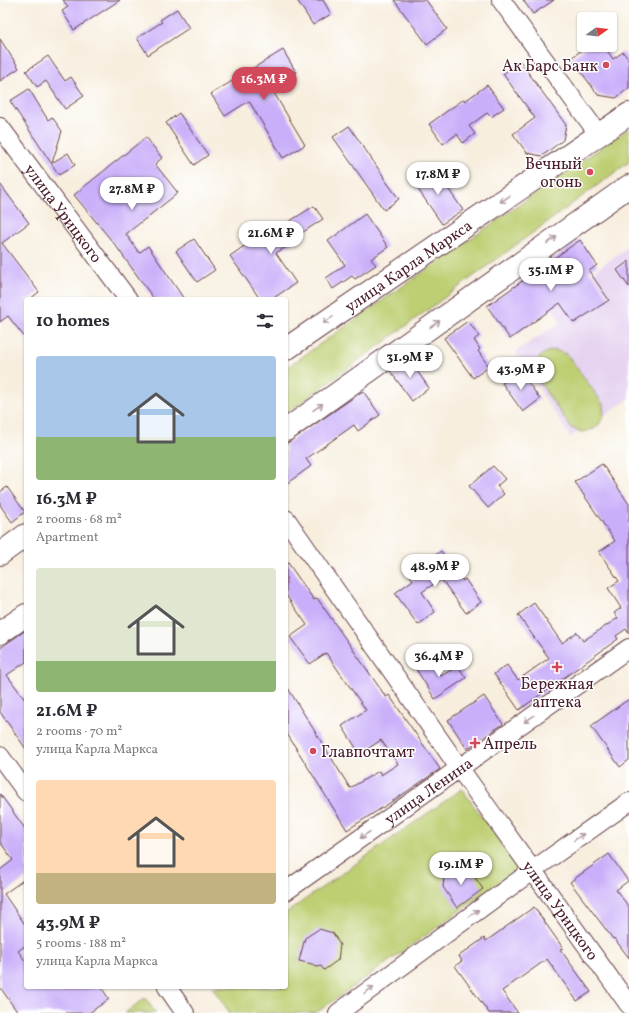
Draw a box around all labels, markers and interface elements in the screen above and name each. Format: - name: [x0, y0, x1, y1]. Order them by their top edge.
- north arrow: [577, 12, 617, 52]
- map controls: [577, 12, 617, 52]
- place label: Ак Барс Банк: [502, 56, 598, 78]
- marker: Ак Барс Банк: [601, 60, 611, 70]
- pin: 16.3M ₽: [227, 67, 301, 101]
- text: 16.3M ₽: [241, 71, 287, 89]
- place label: Вечный огонь: [525, 154, 582, 194]
- street label: улица Урицкого: [18, 160, 106, 268]
- pin: 17.8M ₽: [401, 162, 475, 196]
- text: 17.8M ₽: [416, 166, 461, 184]
- marker: Вечный огонь: [585, 167, 595, 177]
- pin: 27.8M ₽: [95, 177, 169, 211]
- text: 27.8M ₽: [109, 181, 155, 199]
- one-way arrow: [499, 195, 510, 203]
- street label: улица Карла Маркса: [341, 215, 477, 319]
- pin: 21.6M ₽: [234, 221, 308, 255]
- text: 21.6M ₽: [248, 225, 294, 243]
- one-way arrow: [547, 236, 558, 244]
- pin: 35.1M ₽: [514, 258, 588, 292]
- text: 35.1M ₽: [528, 262, 574, 280]
- text: 10 homes: [36, 310, 110, 333]
- icon: filters: [254, 310, 276, 332]
- one-way arrow: [323, 316, 334, 324]
- one-way arrow: [429, 320, 440, 328]
- pin: 31.9M ₽: [373, 345, 447, 379]
- text: 31.9M ₽: [387, 349, 433, 367]
- pin: 43.9M ₽: [484, 357, 558, 391]
- text: 43.9M ₽: [497, 361, 546, 379]
- icon: home: [120, 382, 192, 454]
- one-way arrow: [312, 403, 323, 411]
- text: 16.3M ₽: [36, 488, 97, 511]
- text: 2 rooms · 68 m²: [36, 511, 122, 529]
- text: Apartment: [36, 529, 99, 547]
- pin: 48.9M ₽: [398, 554, 472, 588]
- text: 48.9M ₽: [410, 558, 460, 576]
- icon: home: [120, 594, 192, 666]
- pin: 36.4M ₽: [402, 644, 476, 678]
- text: 36.4M ₽: [414, 648, 464, 666]
- marker: Бережная аптека: [552, 662, 562, 672]
- place label: Бережная аптека: [521, 674, 593, 714]
- text: 21.6M ₽: [36, 700, 97, 723]
- one-way arrow: [523, 715, 534, 724]
- text: 2 rooms · 70 m²: [36, 723, 122, 741]
- place label: Апрель: [483, 734, 537, 756]
- marker: Апрель: [470, 738, 480, 748]
- text: улица Карла Маркса: [36, 741, 158, 759]
- place label: Главпочтамт: [321, 742, 415, 764]
- marker: Главпочтамт: [308, 746, 318, 756]
- street label: улица Ленина: [381, 753, 478, 831]
- icon: home: [120, 806, 192, 878]
- one-way arrow: [360, 831, 371, 839]
- one-way arrow: [574, 833, 585, 841]
- pin: 19.1M ₽: [424, 852, 498, 886]
- text: 19.1M ₽: [438, 856, 484, 874]
- street label: улица Урицкого: [516, 857, 603, 966]
- one-way arrow: [468, 909, 479, 917]
- text: 43.9M ₽: [36, 912, 100, 935]
- text: 5 rooms · 188 m²: [36, 935, 126, 953]
- text: улица Карла Маркса: [36, 953, 158, 971]
- one-way arrow: [363, 986, 374, 994]

